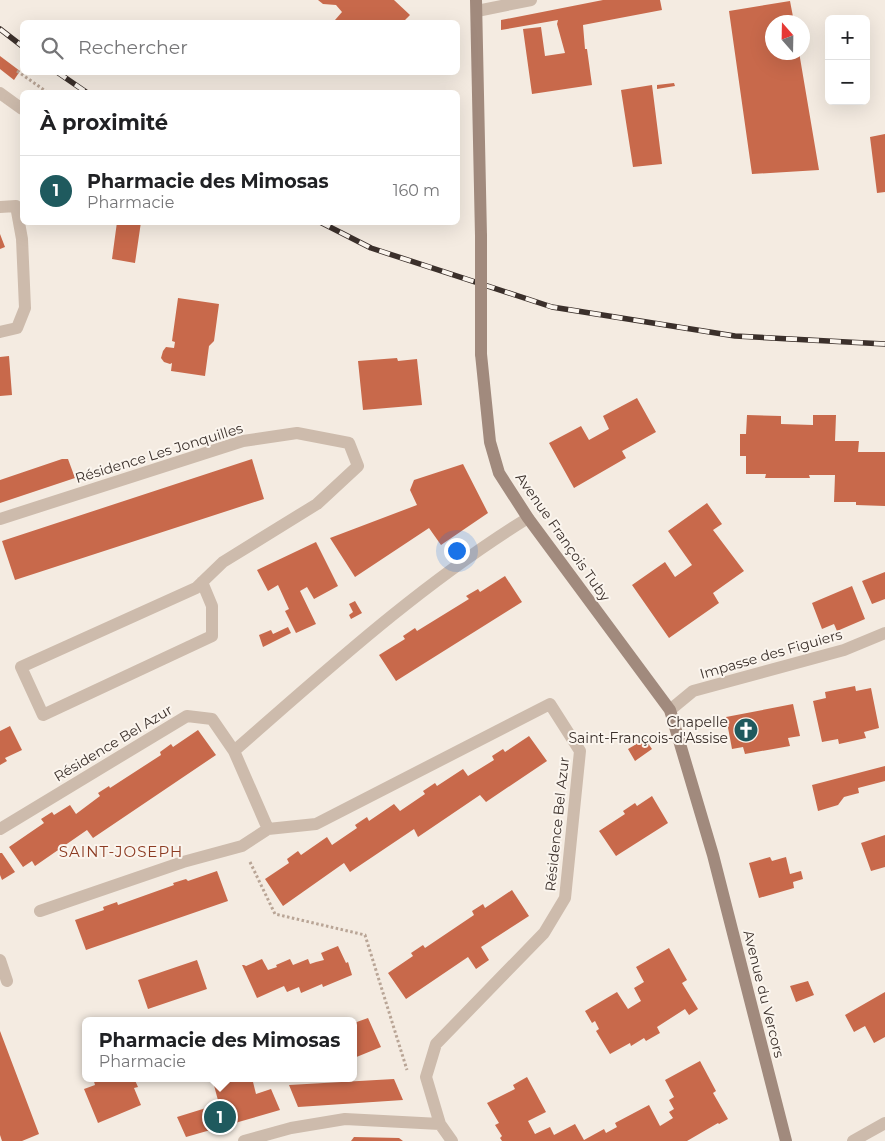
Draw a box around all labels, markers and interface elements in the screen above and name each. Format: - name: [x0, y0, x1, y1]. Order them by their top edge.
- north arrow: [765, 15, 810, 60]
- map controls: [825, 15, 870, 105]
- button: +: [825, 15, 870, 60]
- search box: [20, 20, 460, 75]
- icon: search: [38, 34, 66, 62]
- text: Rechercher: [78, 36, 188, 59]
- button: −: [825, 60, 870, 105]
- text: À proximité: [40, 110, 168, 135]
- text: Pharmacie des Mimosas: [87, 170, 329, 193]
- text: 1: [53, 181, 59, 200]
- text: 160 m: [393, 181, 440, 200]
- text: Pharmacie: [87, 193, 174, 212]
- street label: Résidence Les Jonquilles: [73, 419, 245, 487]
- street label: Avenue François Tuby: [512, 469, 614, 605]
- your location: [444, 538, 470, 564]
- street label: Impasse des Figuiers: [698, 625, 844, 683]
- street label: Résidence Bel Azur: [50, 700, 176, 786]
- place label: Chapelle Saint-François-d'Assise: [569, 713, 728, 747]
- church icon: Chapelle Saint-François-d'Assise: [733, 717, 759, 743]
- street label: Résidence Bel Azur: [541, 755, 573, 892]
- district label: SAINT-JOSEPH: [59, 842, 183, 861]
- street label: Avenue du Vercors: [739, 928, 789, 1060]
- popup: [82, 1017, 357, 1082]
- text: Pharmacie des Mimosas: [99, 1029, 340, 1052]
- text: Pharmacie: [99, 1052, 186, 1071]
- pin: 1: [204, 1098, 236, 1136]

